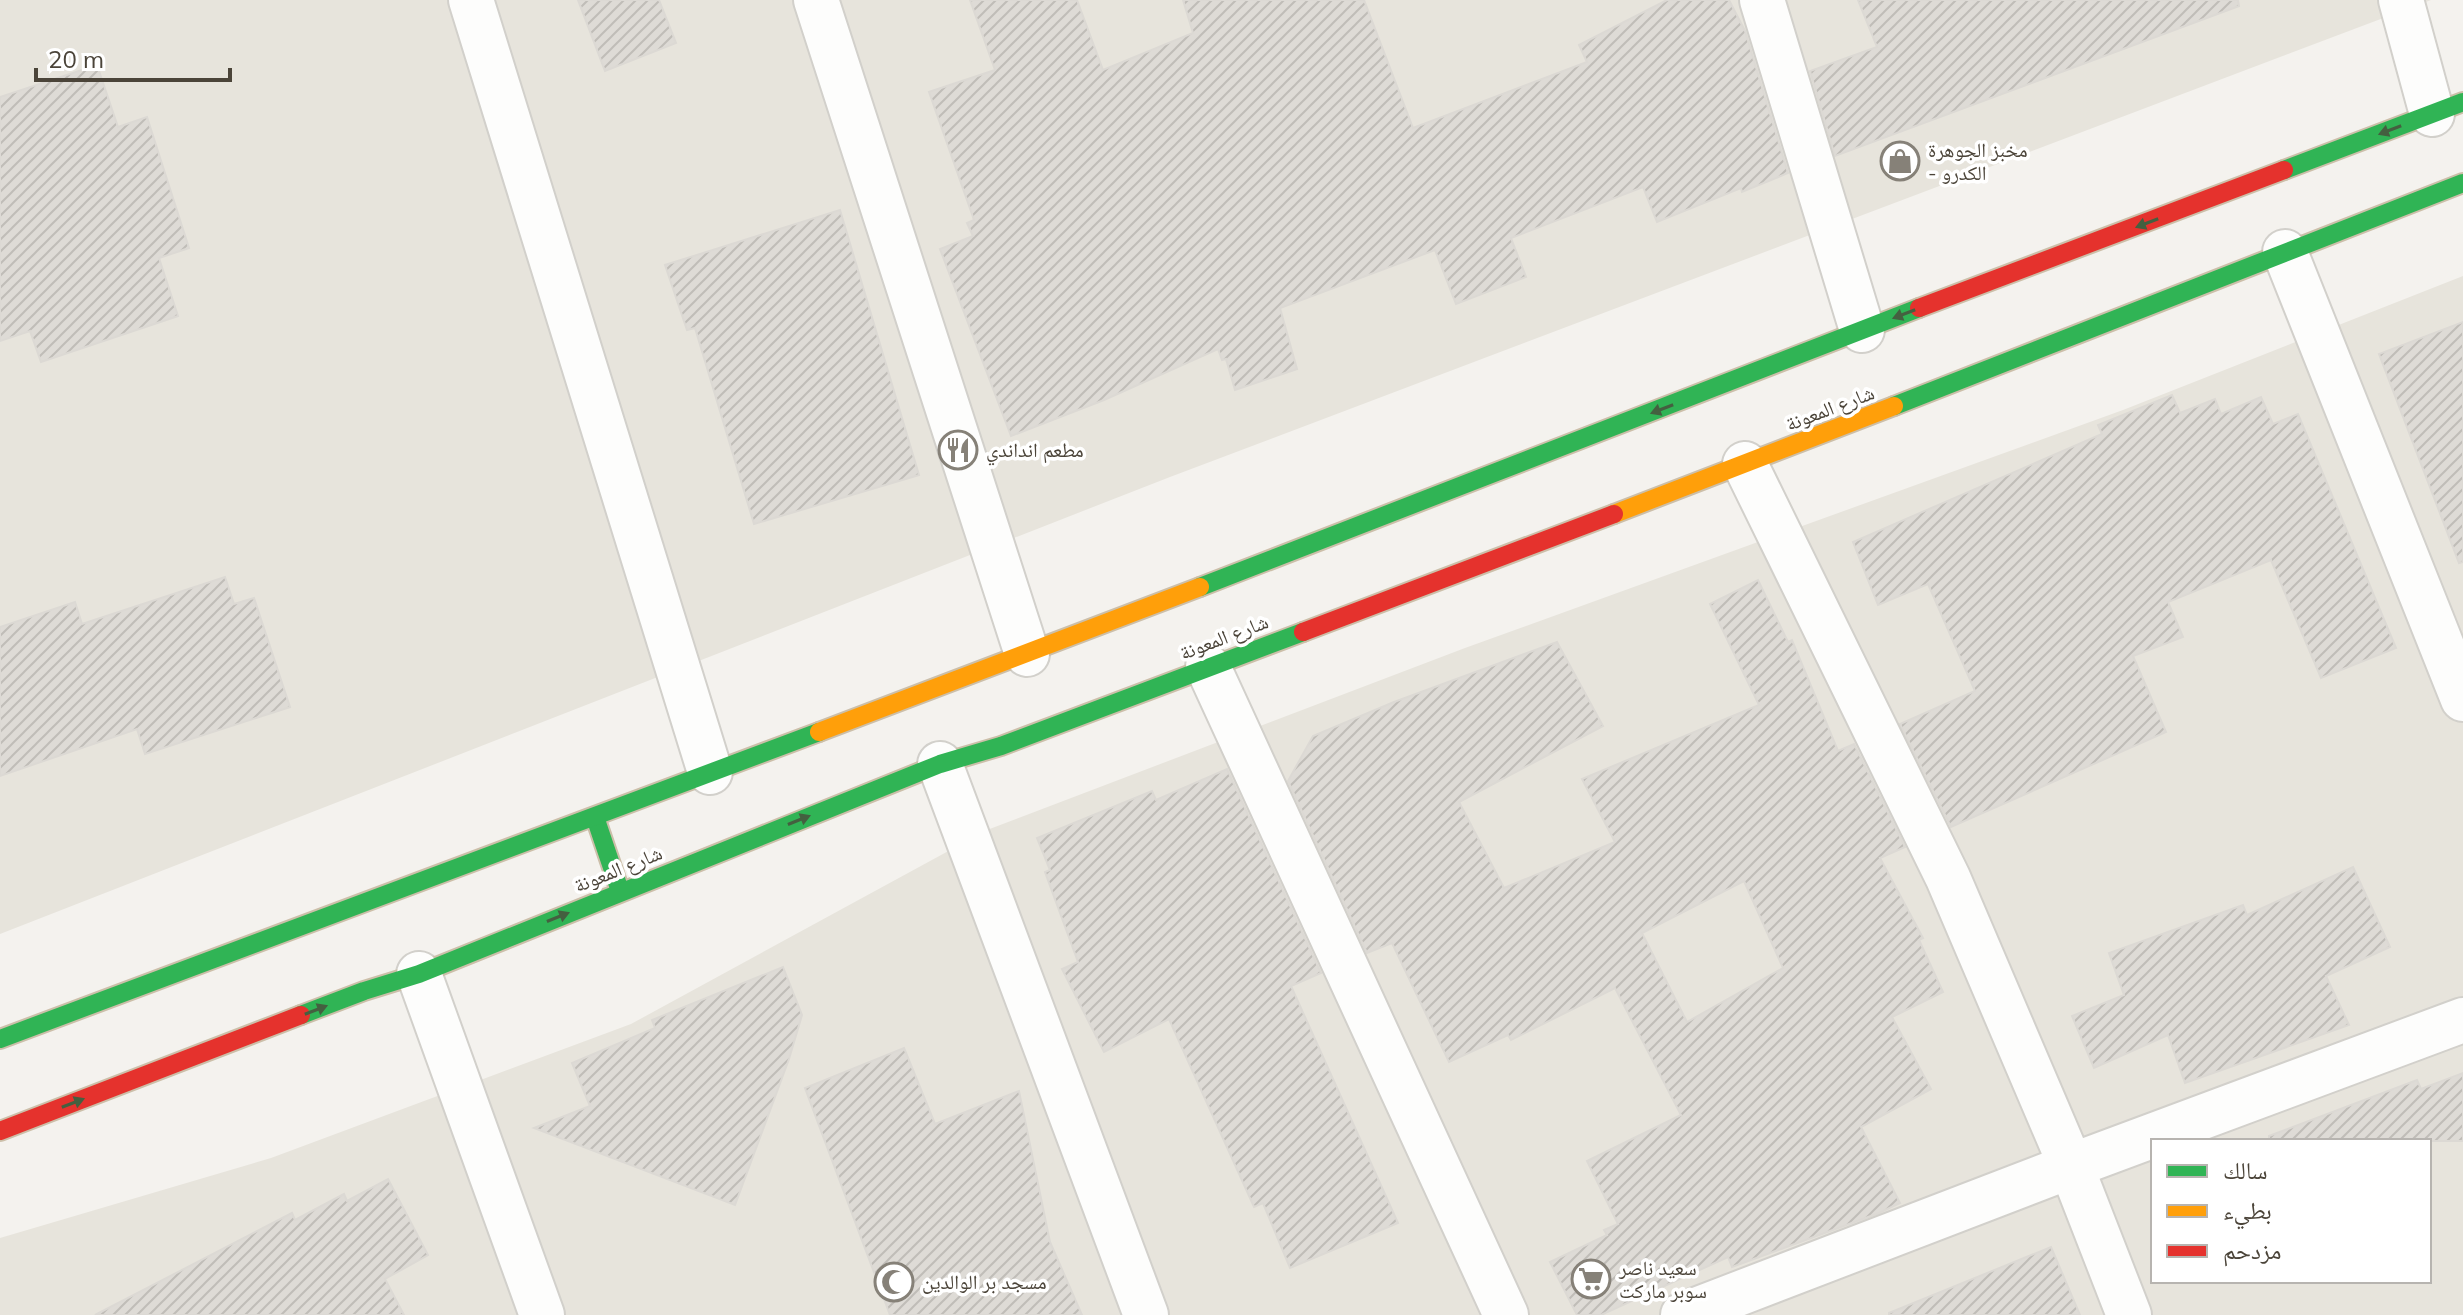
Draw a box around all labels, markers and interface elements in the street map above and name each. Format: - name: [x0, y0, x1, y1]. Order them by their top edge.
- scale bar: [36, 32, 230, 82]
- text: 20 m: [48, 44, 104, 74]
- one-way arrow: [2378, 124, 2402, 137]
- place label: مخبز الجوهرة - الكدرو: [1928, 137, 2028, 185]
- shop icon: مخبز الجوهرة - الكدرو: [1879, 140, 1921, 182]
- one-way arrow: [2135, 217, 2159, 230]
- one-way arrow: [1892, 308, 1916, 321]
- street label: شارع المعونة: [1782, 379, 1878, 437]
- one-way arrow: [1650, 403, 1674, 416]
- restaurant icon: مطعم انداندي: [937, 429, 979, 471]
- place label: مطعم انداندي: [986, 437, 1084, 466]
- street label: شارع المعونة: [1176, 608, 1272, 666]
- one-way arrow: [787, 813, 811, 826]
- street label: شارع المعونة: [570, 840, 666, 898]
- one-way arrow: [546, 910, 570, 923]
- one-way arrow: [304, 1003, 328, 1016]
- one-way arrow: [61, 1096, 85, 1109]
- legend: [2151, 1139, 2431, 1283]
- text: سالك: [2223, 1155, 2268, 1185]
- text: بطيء: [2223, 1195, 2272, 1230]
- text: مزدحم: [2223, 1235, 2282, 1267]
- place label: سعيد ناصر سوبر ماركت: [1618, 1255, 1707, 1303]
- supermarket icon: سعيد ناصر سوبر ماركت: [1570, 1258, 1612, 1300]
- mosque icon: مسجد بر الوالدين: [873, 1261, 915, 1303]
- place label: مسجد بر الوالدين: [922, 1269, 1047, 1294]

